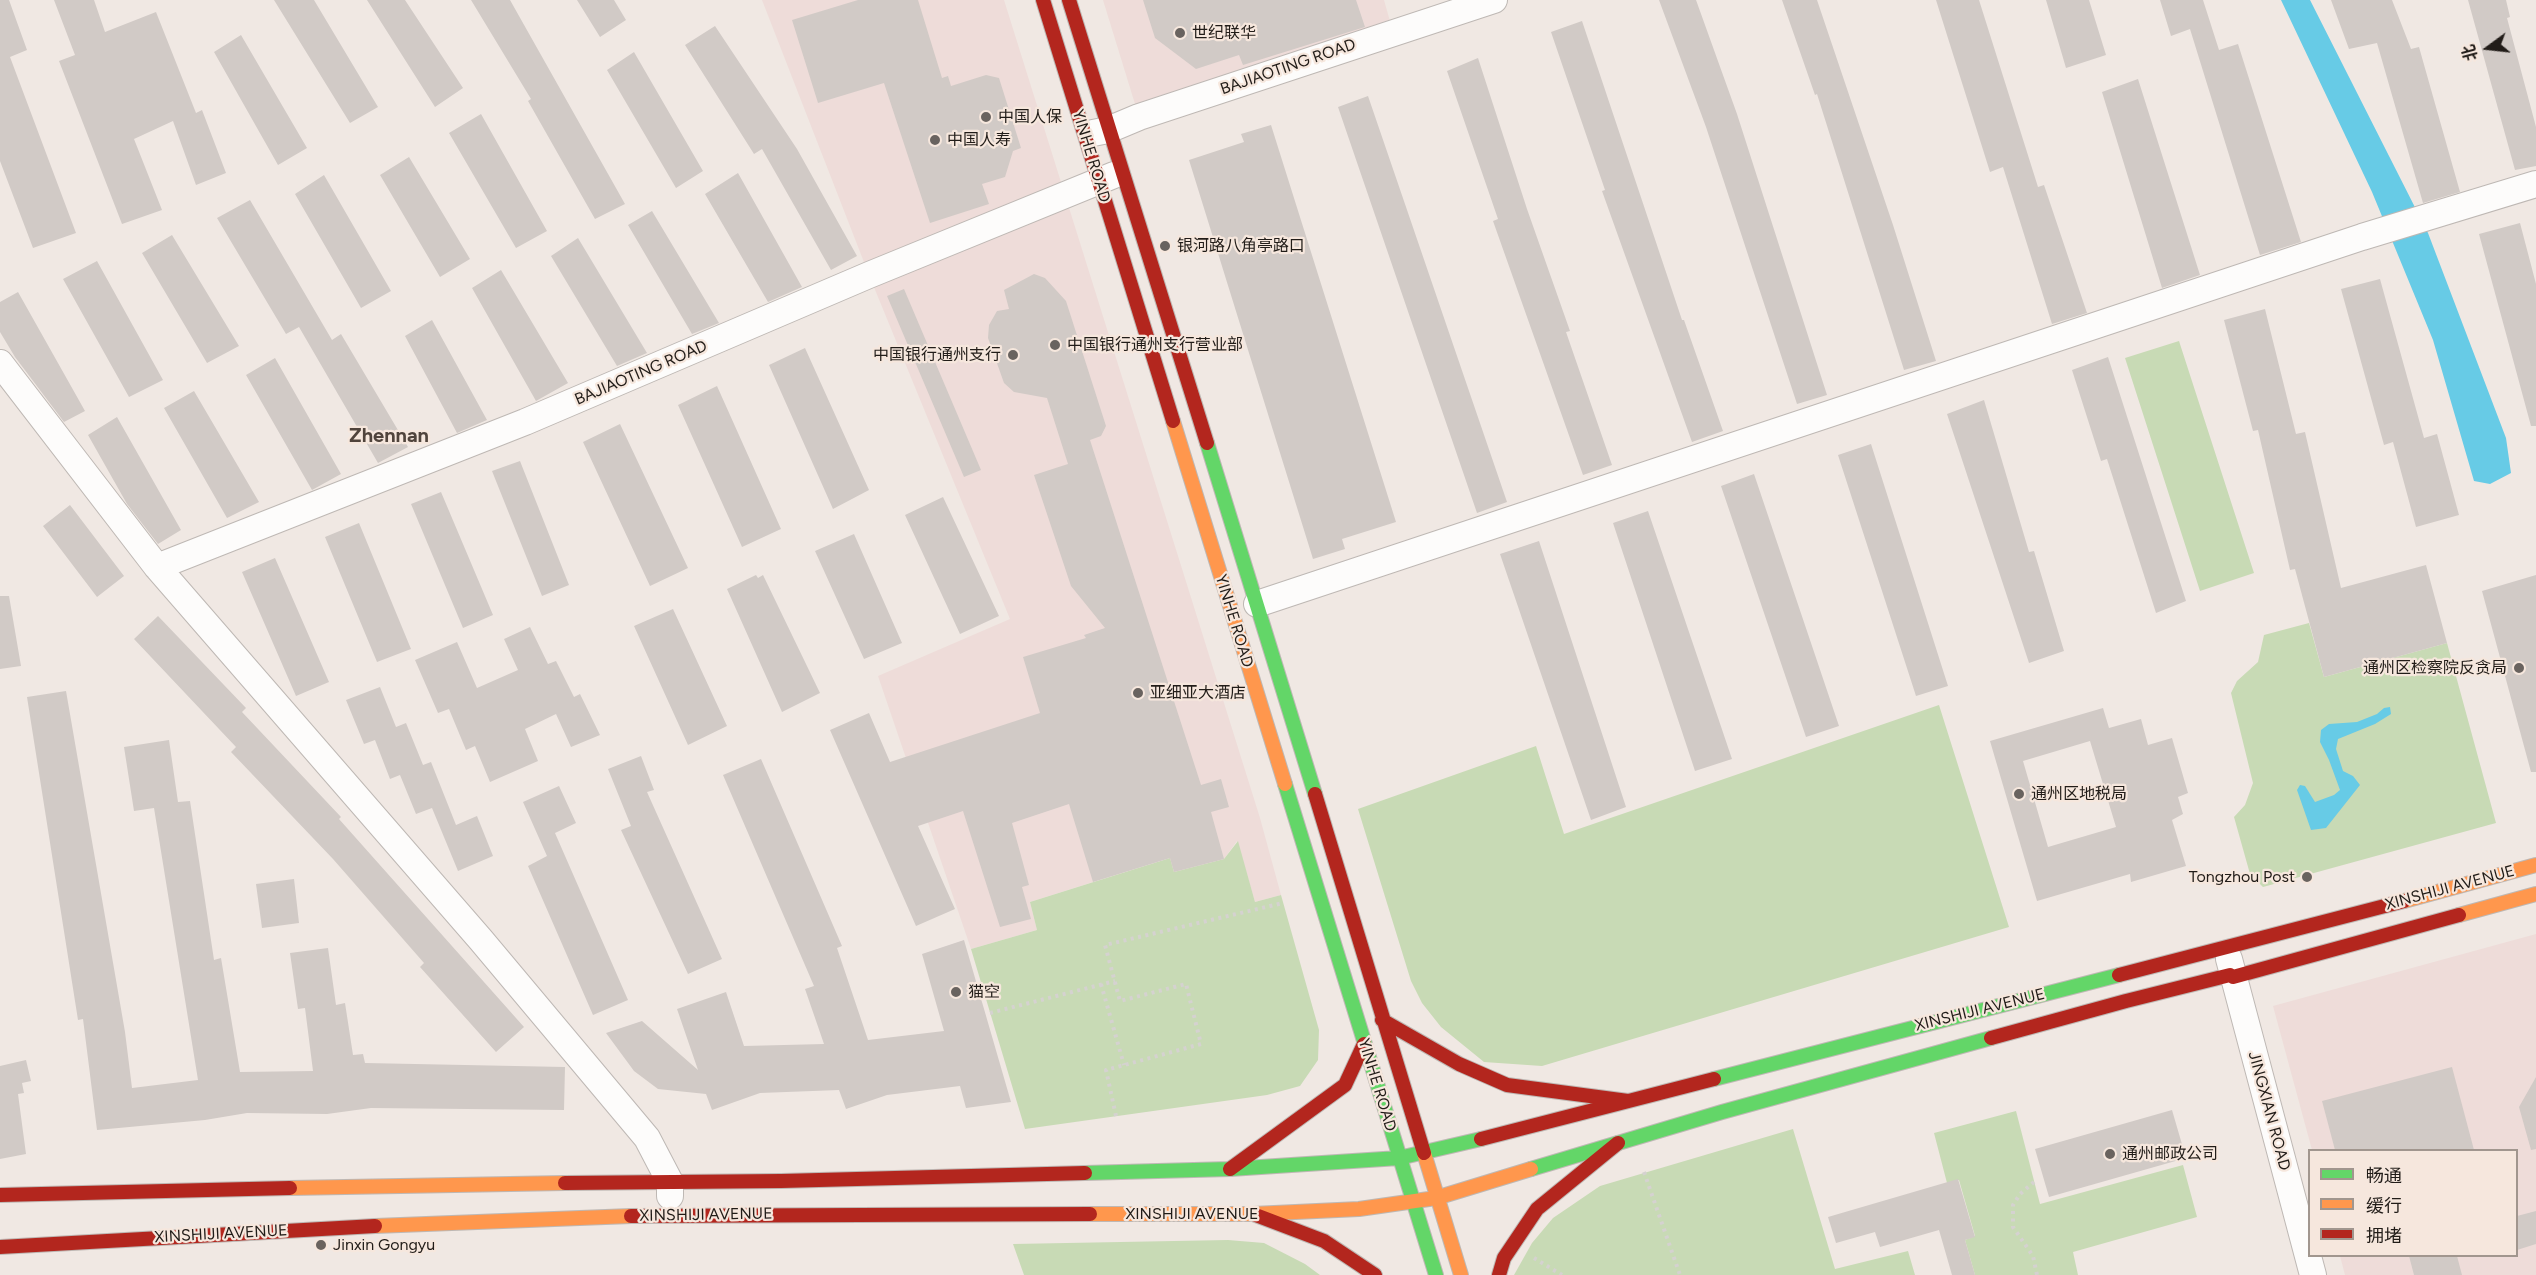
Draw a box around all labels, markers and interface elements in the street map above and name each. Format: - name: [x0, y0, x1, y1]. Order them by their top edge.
- north arrow: [2458, 18, 2518, 78]
- place label: 世纪联华: [1192, 23, 1256, 43]
- marker: 世纪联华: [1173, 26, 1187, 40]
- street label: BAJIAOTING ROAD: [1218, 35, 1358, 99]
- text: 北: [2459, 43, 2481, 63]
- place label: 中国人保: [998, 107, 1062, 127]
- street label: YINHE ROAD: [1068, 107, 1114, 205]
- marker: 中国人保: [979, 110, 993, 124]
- place label: 中国人寿: [947, 130, 1011, 150]
- marker: 中国人寿: [928, 133, 942, 147]
- place label: 银河路八角亭路口: [1177, 236, 1305, 256]
- marker: 银河路八角亭路口: [1158, 239, 1172, 253]
- place label: 中国银行通州支行营业部: [1067, 335, 1243, 355]
- street label: BAJIAOTING ROAD: [572, 336, 710, 410]
- marker: 中国银行通州支行营业部: [1048, 338, 1062, 352]
- place label: 中国银行通州支行: [873, 345, 1001, 365]
- marker: 中国银行通州支行: [1006, 348, 1020, 362]
- district label: Zhennan: [349, 424, 429, 448]
- street label: YINHE ROAD: [1211, 572, 1257, 670]
- place label: 通州区检察院反贪局: [2363, 658, 2507, 678]
- marker: 通州区检察院反贪局: [2512, 661, 2526, 675]
- place label: 亚细亚大酒店: [1150, 683, 1246, 703]
- marker: 亚细亚大酒店: [1131, 686, 1145, 700]
- place label: 通州区地税局: [2031, 784, 2127, 804]
- marker: 通州区地税局: [2012, 787, 2026, 801]
- street label: XINSHIJI AVENUE: [2383, 862, 2517, 914]
- place label: Tongzhou Post: [2189, 867, 2295, 887]
- marker: Tongzhou Post: [2300, 870, 2314, 884]
- place label: 猫空: [968, 982, 1000, 1002]
- marker: 猫空: [949, 985, 963, 999]
- street label: XINSHIJI AVENUE: [1913, 985, 2047, 1035]
- street label: YINHE ROAD: [1354, 1036, 1400, 1134]
- street label: JINGXIAN ROAD: [2244, 1049, 2294, 1173]
- place label: 通州邮政公司: [2122, 1144, 2218, 1164]
- marker: 通州邮政公司: [2103, 1147, 2117, 1161]
- legend: [2308, 1149, 2518, 1257]
- text: 畅通: [2366, 1165, 2402, 1187]
- text: 缓行: [2366, 1195, 2402, 1217]
- street label: XINSHIJI AVENUE: [639, 1204, 773, 1226]
- street label: XINSHIJI AVENUE: [1125, 1204, 1259, 1224]
- street label: XINSHIJI AVENUE: [154, 1221, 288, 1247]
- text: 拥堵: [2366, 1225, 2402, 1247]
- place label: Jinxin Gongyu: [333, 1235, 435, 1255]
- marker: Jinxin Gongyu: [314, 1238, 328, 1252]

